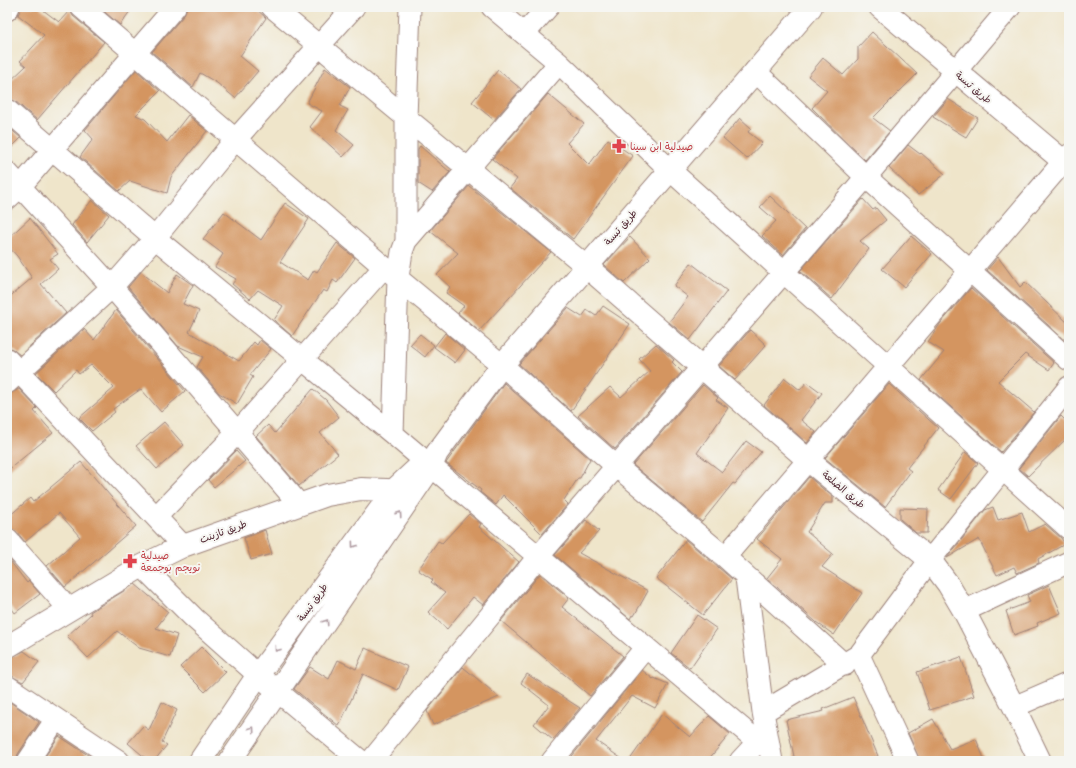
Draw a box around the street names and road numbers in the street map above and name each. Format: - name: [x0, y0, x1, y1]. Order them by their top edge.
- street label: طريق تبسة: [953, 67, 996, 106]
- street label: طريق تبسة: [600, 205, 640, 248]
- street label: طريق الضلعة: [819, 466, 869, 511]
- street label: طريق تازبنت: [197, 515, 249, 546]
- street label: طريق تبسة: [293, 580, 331, 624]

